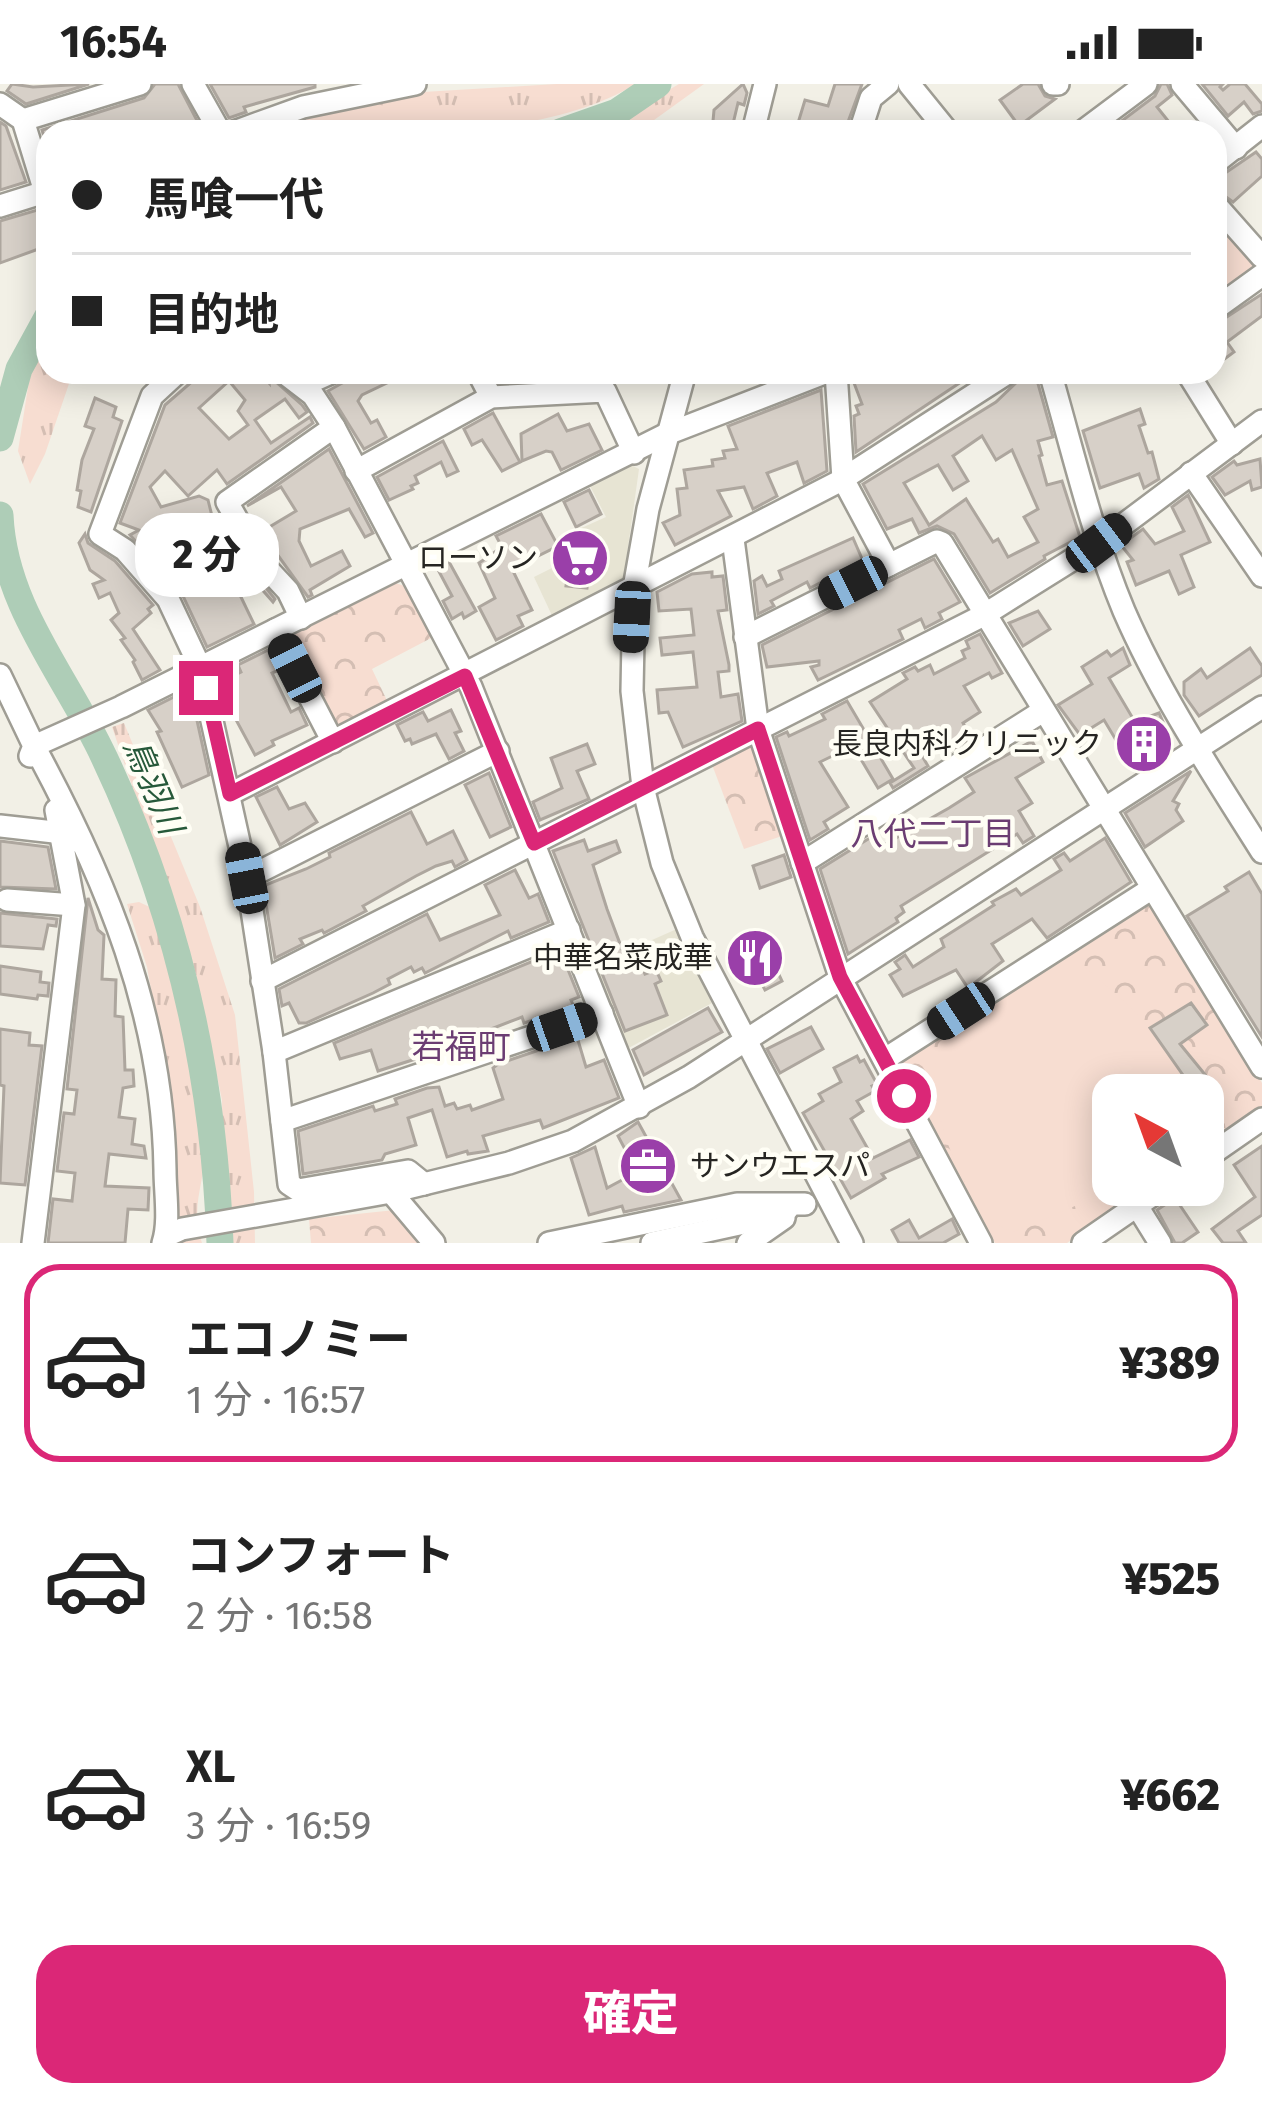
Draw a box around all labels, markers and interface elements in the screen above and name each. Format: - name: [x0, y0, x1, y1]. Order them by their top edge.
- text: 16:54: [60, 15, 167, 69]
- text: 馬喰一代: [144, 173, 324, 227]
- text: 目的地: [144, 288, 279, 342]
- car: [1059, 507, 1139, 579]
- callout: 2 分: [134, 514, 278, 598]
- supermarket icon: ローソン: [549, 527, 611, 589]
- text: 2 分: [173, 532, 241, 578]
- place label: ローソン: [418, 540, 538, 576]
- car: [813, 551, 893, 615]
- car: [612, 580, 652, 654]
- car: [263, 628, 327, 708]
- route end: [179, 661, 233, 715]
- building icon: 長良内科クリニック: [1113, 713, 1175, 775]
- place label: 長良内科クリニック: [832, 726, 1102, 762]
- water label: 鳥羽川: [115, 733, 192, 843]
- district label: 八代二丁目: [851, 814, 1016, 854]
- car: [222, 839, 272, 917]
- restaurant icon: 中華名菜成華: [724, 927, 786, 989]
- place label: 中華名菜成華: [533, 940, 713, 976]
- car: [921, 976, 1001, 1046]
- car: [522, 998, 602, 1056]
- district label: 若福町: [412, 1027, 511, 1067]
- route start: [877, 1069, 931, 1123]
- north arrow: [1092, 1074, 1224, 1206]
- map controls: [1092, 1074, 1224, 1206]
- office icon: サンウエスパ: [617, 1135, 679, 1197]
- place label: サンウエスパ: [690, 1148, 870, 1184]
- icon: car: [42, 1309, 150, 1417]
- text: エコノミー: [186, 1313, 411, 1367]
- text: ¥389: [1119, 1336, 1220, 1390]
- text: 1 分 · 16:57: [186, 1377, 365, 1423]
- icon: car: [42, 1525, 150, 1633]
- text: コンフォート: [186, 1529, 455, 1583]
- text: ¥525: [1122, 1552, 1220, 1606]
- text: 2 分 · 16:58: [186, 1593, 373, 1639]
- text: XL: [186, 1740, 235, 1794]
- icon: car: [42, 1741, 150, 1849]
- text: ¥662: [1121, 1768, 1220, 1822]
- text: 3 分 · 16:59: [186, 1803, 371, 1849]
- button: 確定: [36, 1945, 1226, 2083]

